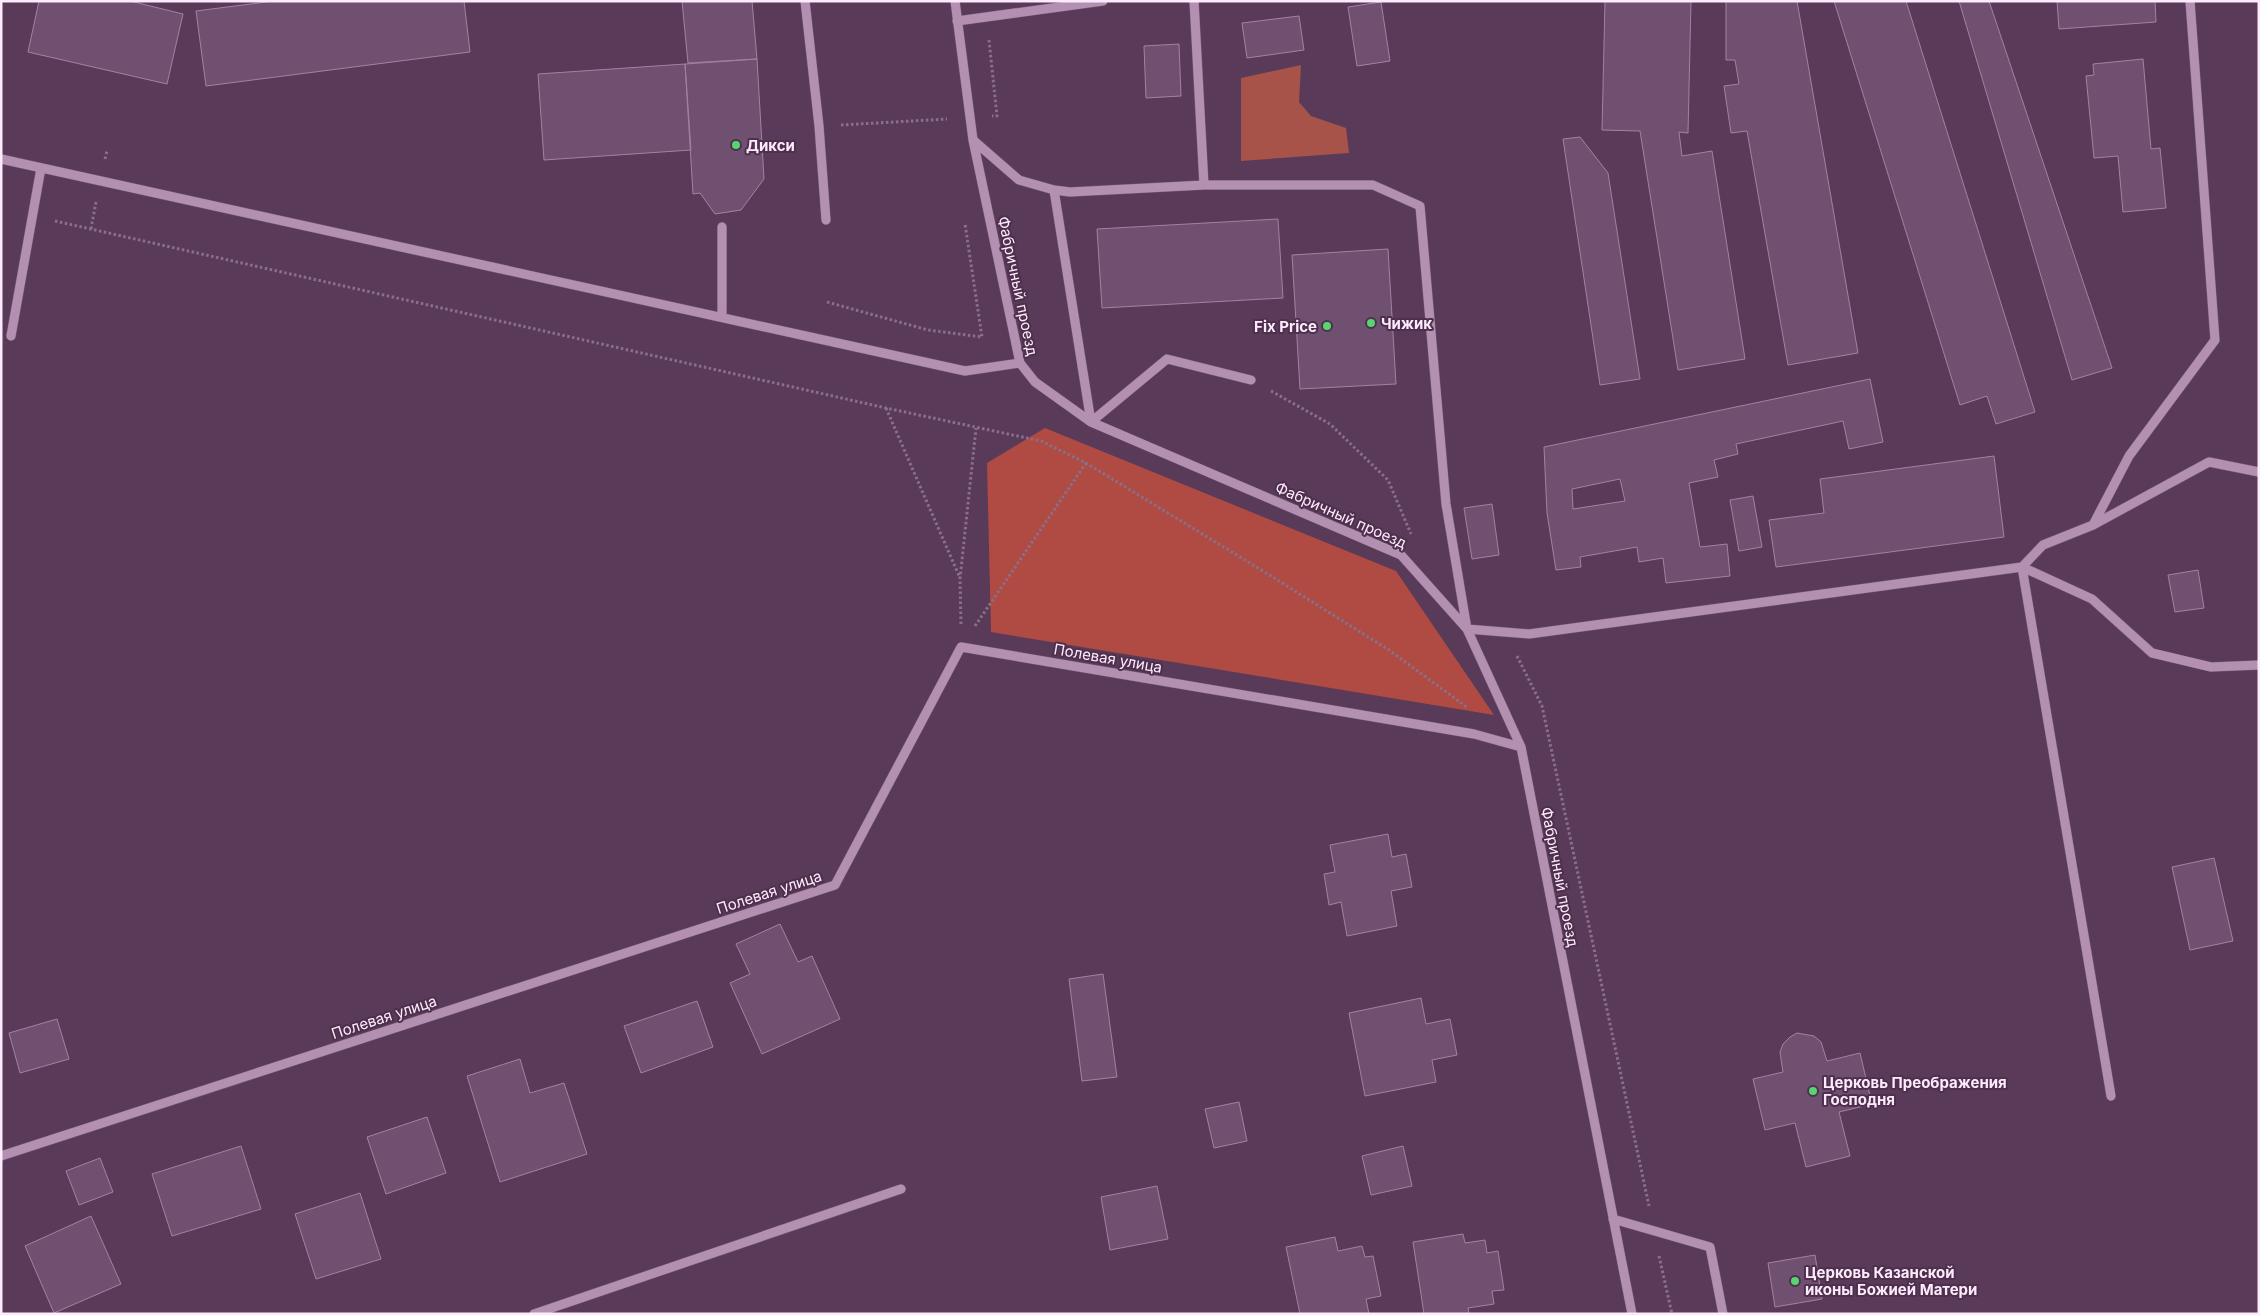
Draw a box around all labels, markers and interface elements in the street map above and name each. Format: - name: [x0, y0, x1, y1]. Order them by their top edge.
- place label: Дикси: [746, 136, 795, 155]
- marker: Дикси: [730, 139, 742, 151]
- street label: Фабричный проезд: [994, 215, 1042, 357]
- place label: Чижик: [1381, 314, 1432, 333]
- place label: Fix Price: [1254, 317, 1317, 336]
- marker: Чижик: [1365, 317, 1377, 329]
- marker: Fix Price: [1321, 320, 1333, 332]
- street label: Фабричный проезд: [1272, 477, 1410, 553]
- street label: Полевая улица: [1052, 639, 1164, 677]
- street label: Фабричный проезд: [1537, 805, 1583, 949]
- street label: Полевая улица: [714, 866, 824, 918]
- street label: Полевая улица: [329, 991, 439, 1043]
- place label: Церковь Преображения Господня: [1823, 1073, 2007, 1109]
- marker: Церковь Преображения Господня: [1807, 1085, 1819, 1097]
- place label: Церковь Казанской иконы Божией Матери: [1805, 1263, 1977, 1299]
- marker: Церковь Казанской иконы Божией Матери: [1789, 1275, 1801, 1287]

